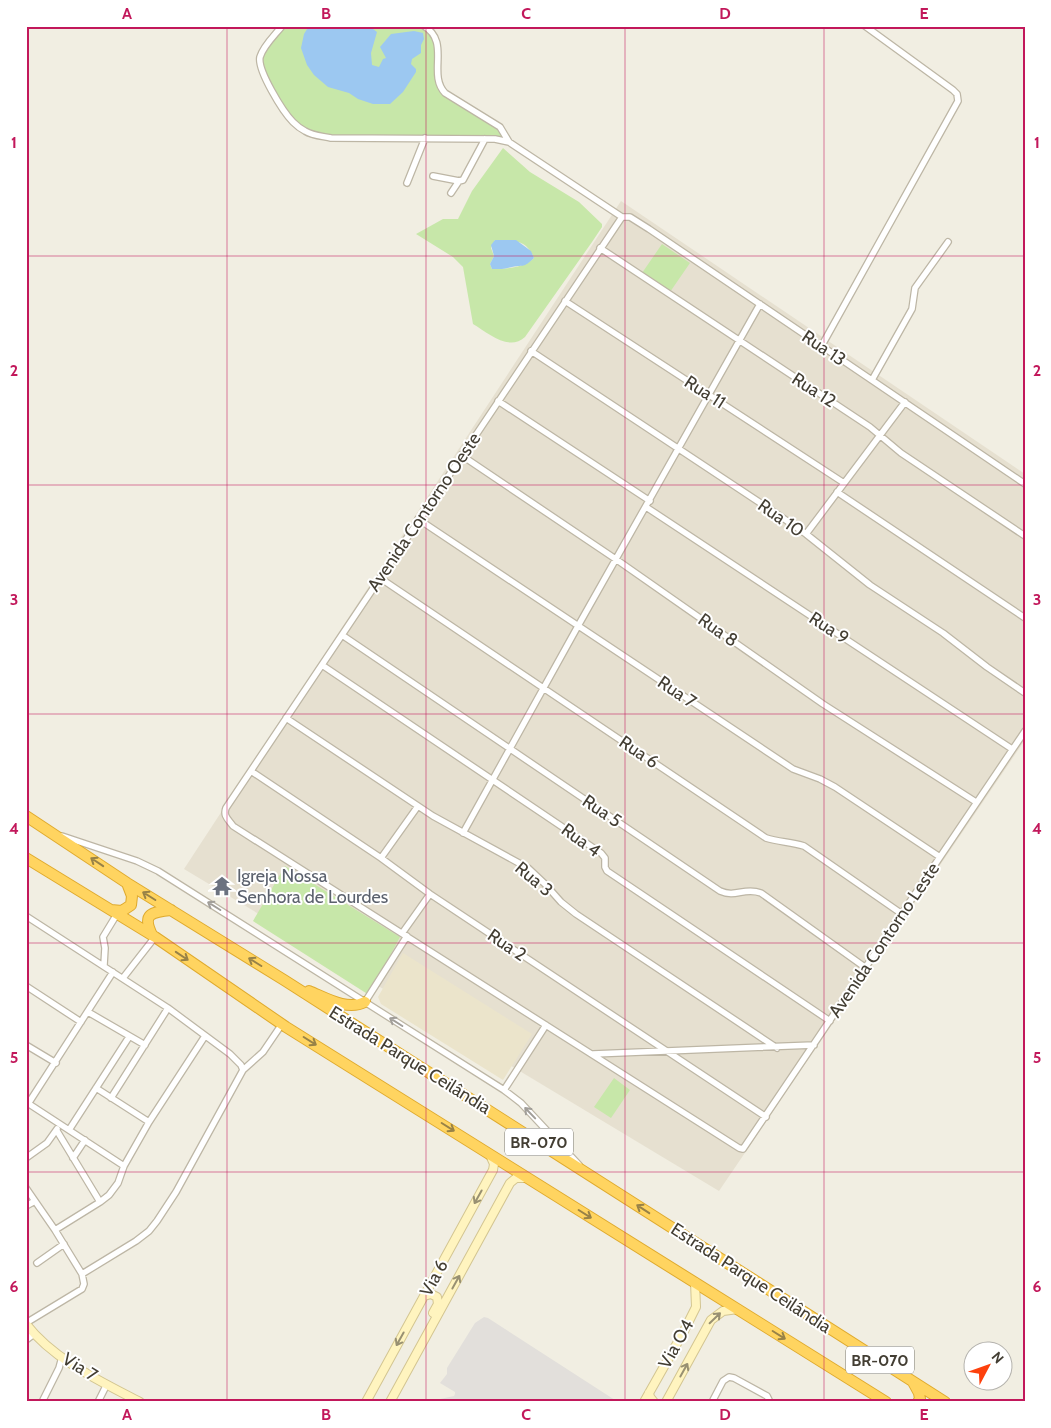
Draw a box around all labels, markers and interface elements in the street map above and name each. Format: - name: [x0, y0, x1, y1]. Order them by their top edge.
- text: A: [122, 4, 132, 23]
- text: B: [321, 4, 331, 23]
- text: C: [521, 4, 531, 23]
- text: D: [719, 4, 731, 23]
- text: E: [919, 4, 929, 23]
- text: 1: [11, 133, 17, 152]
- text: 1: [1034, 133, 1040, 152]
- street label: Rua 13: [798, 325, 850, 371]
- text: 2: [10, 361, 18, 380]
- text: 2: [1033, 361, 1041, 380]
- street label: Rua 12: [788, 368, 840, 412]
- street label: Rua 11: [680, 371, 730, 413]
- street label: Avenida Contorno Oeste: [363, 428, 485, 596]
- street label: Rua 10: [754, 494, 808, 542]
- text: 3: [10, 590, 18, 609]
- text: 3: [1033, 590, 1041, 609]
- street label: Rua 9: [805, 607, 853, 649]
- street label: Rua 8: [694, 608, 742, 652]
- street label: Rua 7: [654, 671, 700, 713]
- street label: Rua 6: [615, 731, 663, 773]
- street label: Rua 5: [578, 790, 626, 832]
- street label: Rua 4: [557, 818, 605, 862]
- text: 4: [9, 819, 19, 838]
- text: 4: [1032, 819, 1042, 838]
- one-way arrow: [90, 857, 104, 867]
- street label: Rua 3: [511, 857, 557, 901]
- street label: Avenida Contorno Leste: [824, 858, 944, 1022]
- place label: Igreja Nossa Senhora de Lourdes: [237, 865, 388, 908]
- temple icon: Igreja Nossa Senhora de Lourdes: [211, 875, 233, 897]
- one-way arrow: [142, 891, 156, 902]
- one-way arrow: [208, 901, 222, 911]
- street label: Rua 2: [483, 924, 531, 966]
- one-way arrow: [174, 951, 188, 961]
- one-way arrow: [248, 957, 262, 968]
- street label: Estrada Parque Ceilândia: [325, 1001, 495, 1119]
- one-way arrow: [389, 1016, 403, 1026]
- one-way arrow: [302, 1037, 316, 1047]
- text: 5: [10, 1048, 18, 1067]
- text: 5: [1033, 1048, 1041, 1067]
- one-way arrow: [524, 1106, 536, 1119]
- one-way arrow: [440, 1122, 454, 1132]
- road number: BR-070: [505, 1128, 573, 1156]
- one-way arrow: [473, 1189, 483, 1204]
- one-way arrow: [637, 1204, 651, 1214]
- one-way arrow: [578, 1209, 592, 1219]
- street label: Estrada Parque Ceilândia: [667, 1218, 835, 1338]
- street label: Via 6: [415, 1256, 453, 1300]
- one-way arrow: [451, 1276, 461, 1290]
- text: 6: [10, 1277, 19, 1296]
- text: 6: [1033, 1277, 1042, 1296]
- one-way arrow: [709, 1312, 721, 1324]
- street label: Via O4: [654, 1316, 698, 1372]
- one-way arrow: [772, 1330, 786, 1340]
- one-way arrow: [395, 1332, 405, 1347]
- north arrow: [964, 1340, 1014, 1390]
- road number: BR-070: [846, 1346, 914, 1374]
- street label: Via 7: [58, 1348, 102, 1386]
- text: N: [988, 1348, 1008, 1367]
- one-way arrow: [680, 1363, 689, 1378]
- text: A: [122, 1405, 132, 1424]
- text: B: [321, 1405, 331, 1424]
- text: C: [521, 1405, 531, 1424]
- text: D: [719, 1405, 731, 1424]
- text: E: [919, 1405, 929, 1424]

